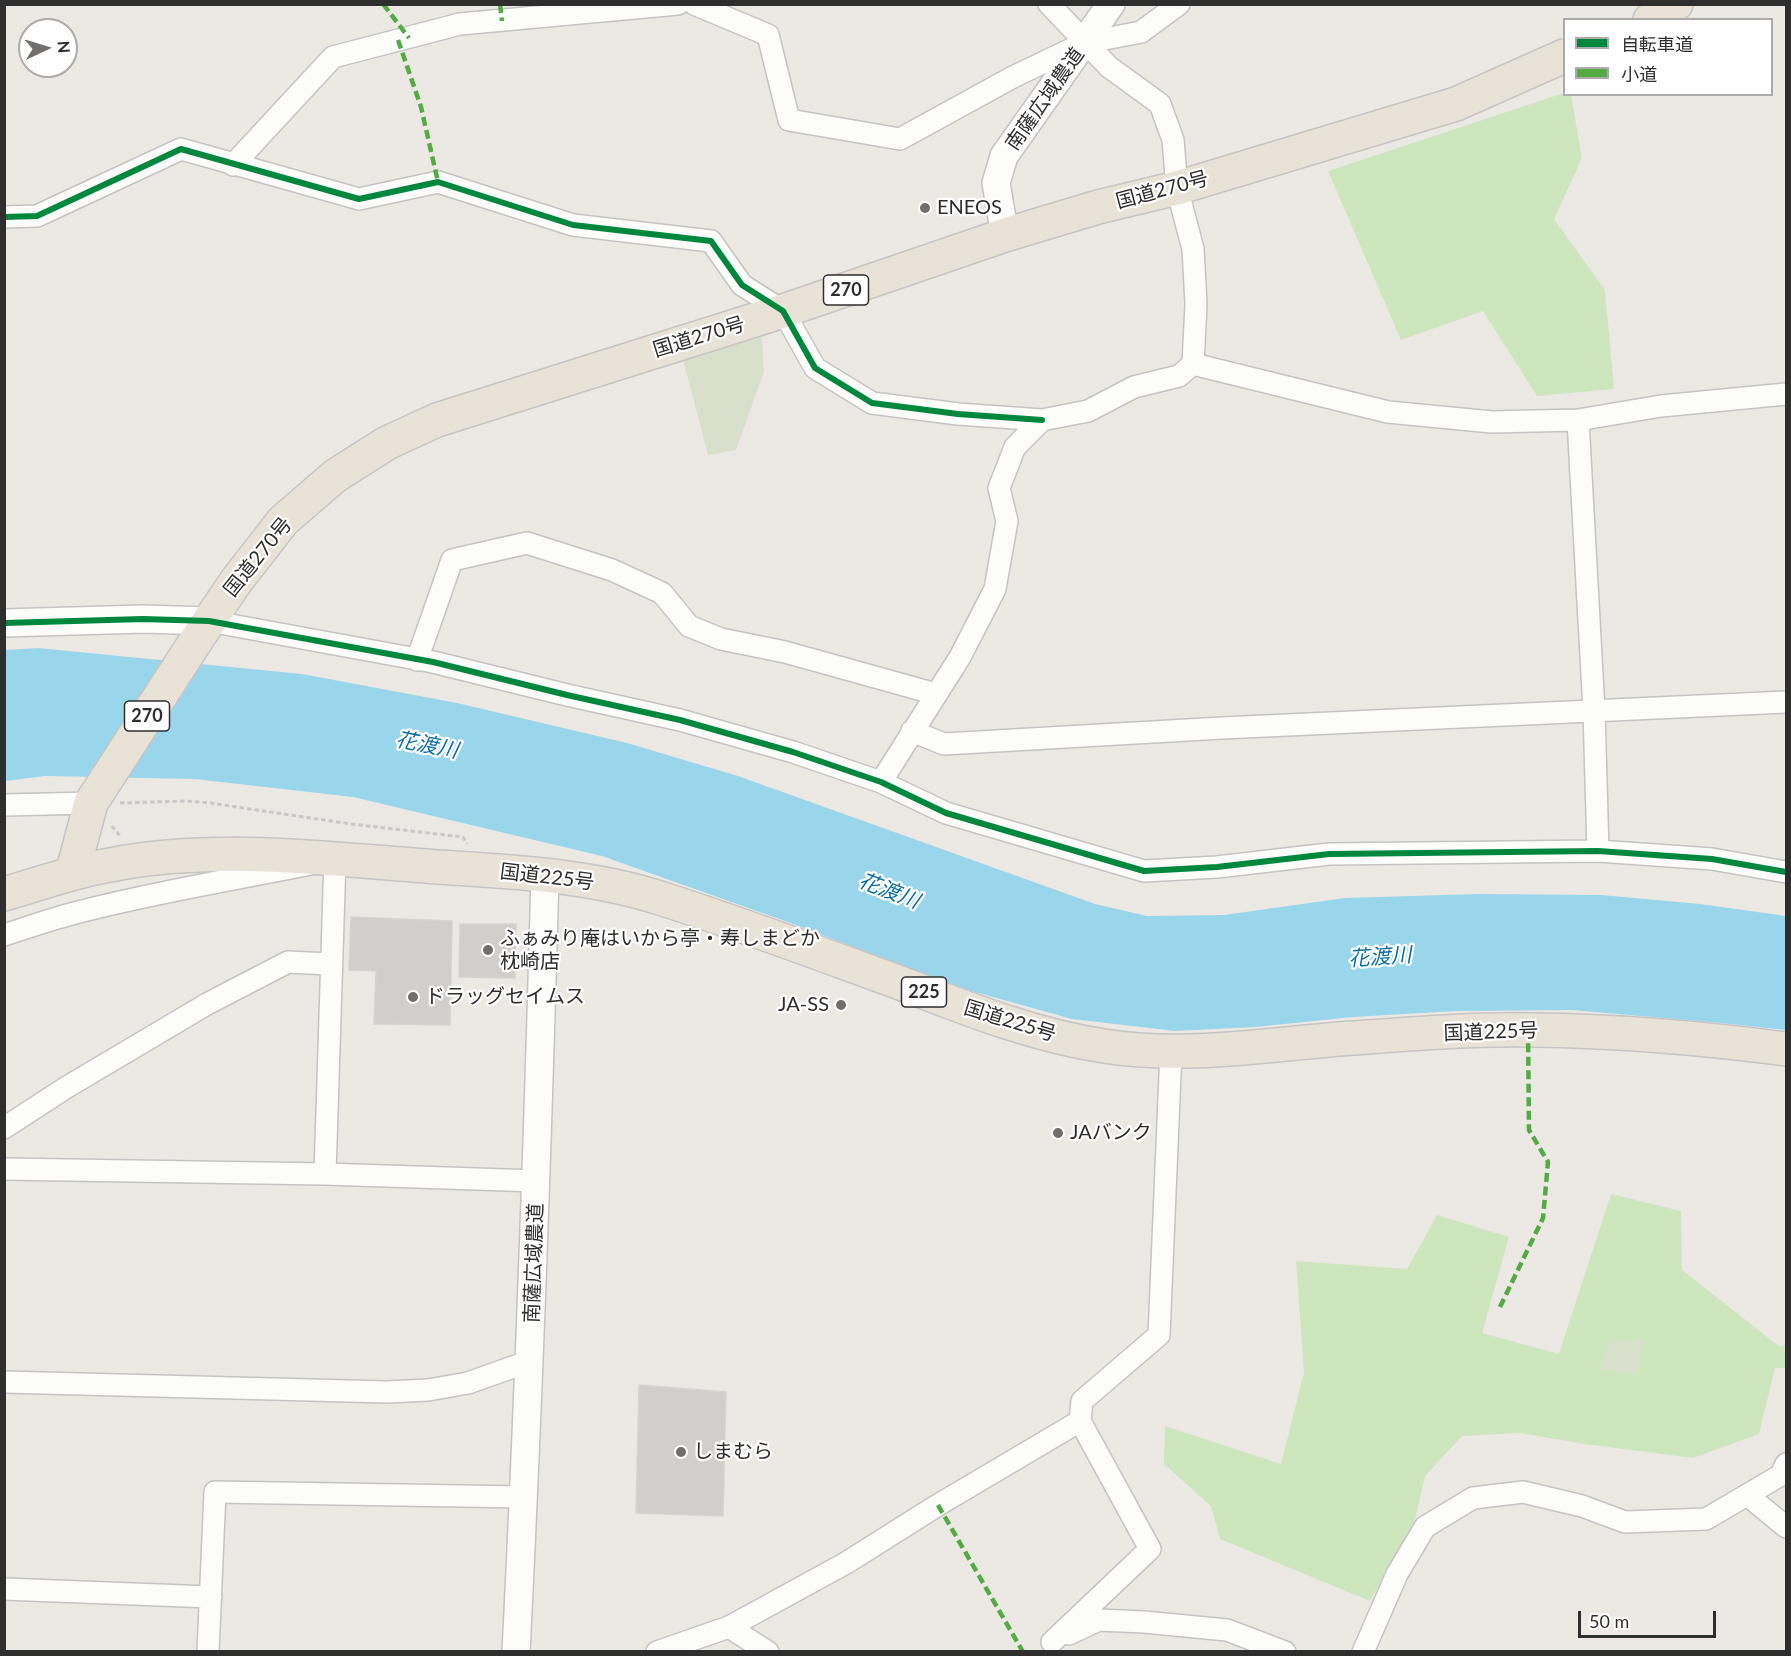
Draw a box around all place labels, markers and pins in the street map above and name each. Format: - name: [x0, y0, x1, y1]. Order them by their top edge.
- place label: ENEOS: [937, 196, 1002, 220]
- marker: ENEOS: [918, 201, 932, 215]
- place label: ふぁみり庵はいから亭・寿しまどか 枕崎店: [500, 927, 820, 974]
- marker: ふぁみり庵はいから亭・寿しまどか 枕崎店: [481, 943, 495, 957]
- place label: ドラッグセイムス: [425, 985, 585, 1009]
- marker: ドラッグセイムス: [406, 990, 420, 1004]
- place label: JA-SS: [778, 993, 829, 1017]
- marker: JA-SS: [834, 998, 848, 1012]
- place label: JAバンク: [1070, 1121, 1152, 1145]
- marker: JAバンク: [1051, 1126, 1065, 1140]
- place label: しまむら: [693, 1440, 773, 1464]
- marker: しまむら: [674, 1445, 688, 1459]

